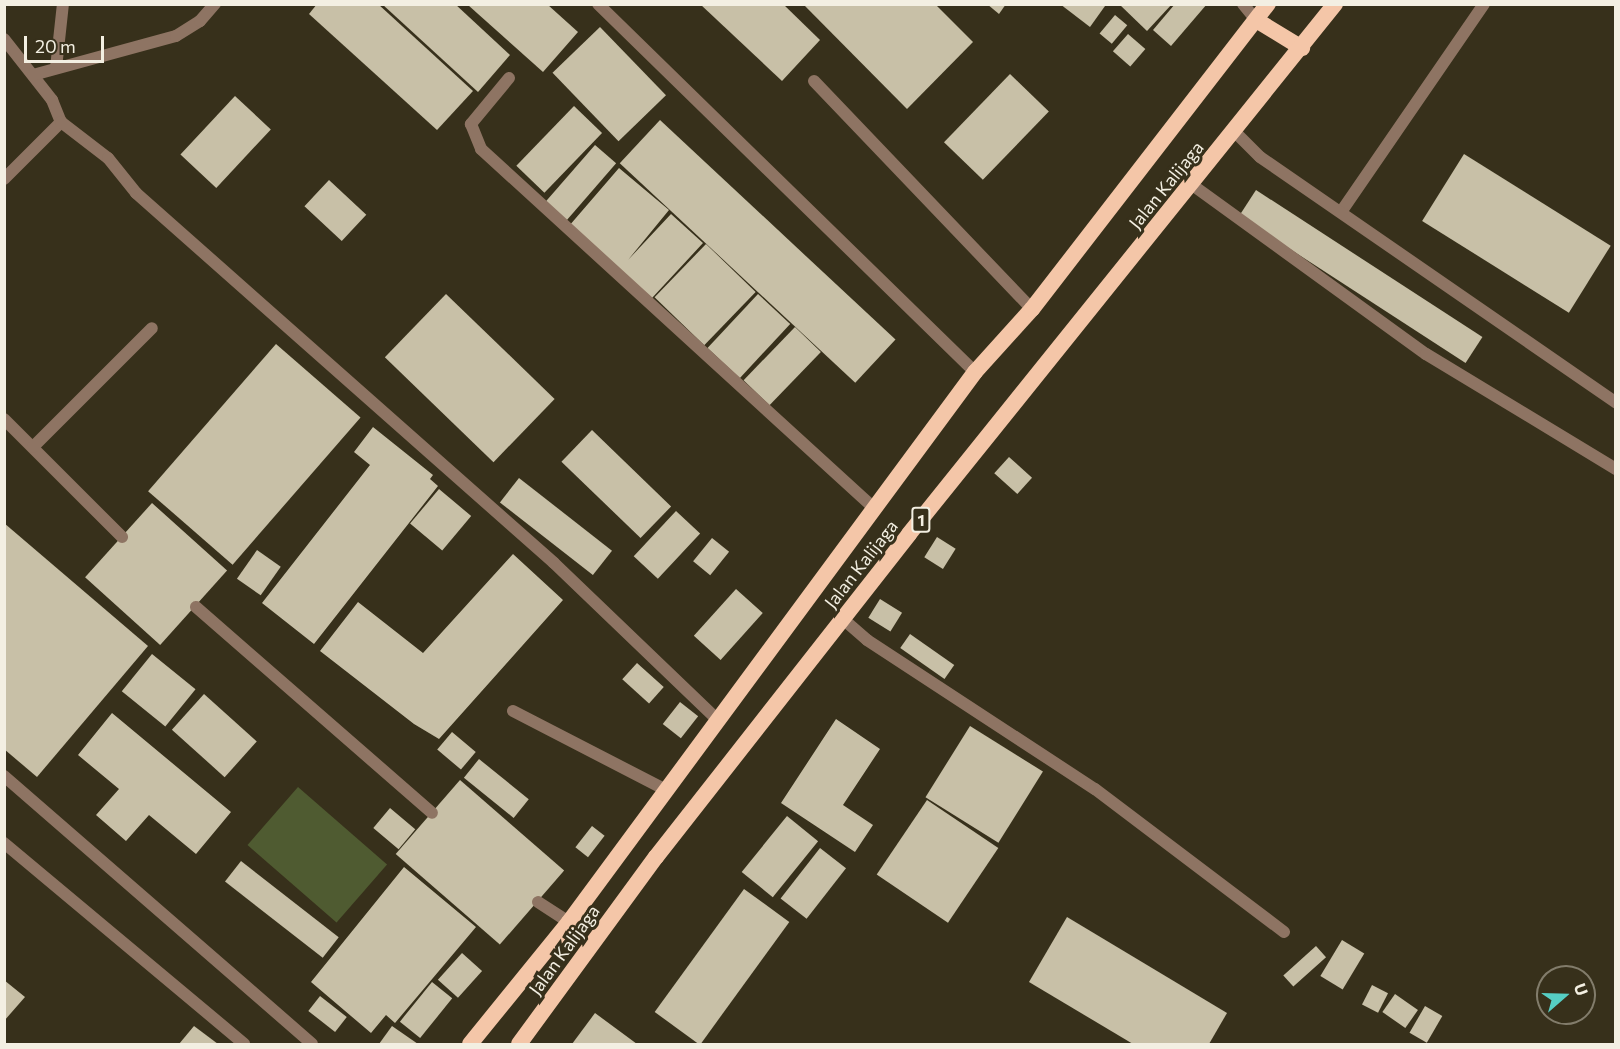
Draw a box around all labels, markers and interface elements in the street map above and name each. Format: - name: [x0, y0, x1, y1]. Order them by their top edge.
- scale bar: [27, 24, 106, 62]
- text: 20 m: [35, 35, 76, 57]
- street label: Jalan Kalijaga: [1124, 137, 1208, 233]
- road number: 1: [910, 507, 932, 533]
- street label: Jalan Kalijaga: [820, 516, 902, 612]
- street label: Jalan Kalijaga: [524, 901, 604, 999]
- north arrow: [1536, 965, 1596, 1025]
- text: U: [1571, 981, 1592, 998]

